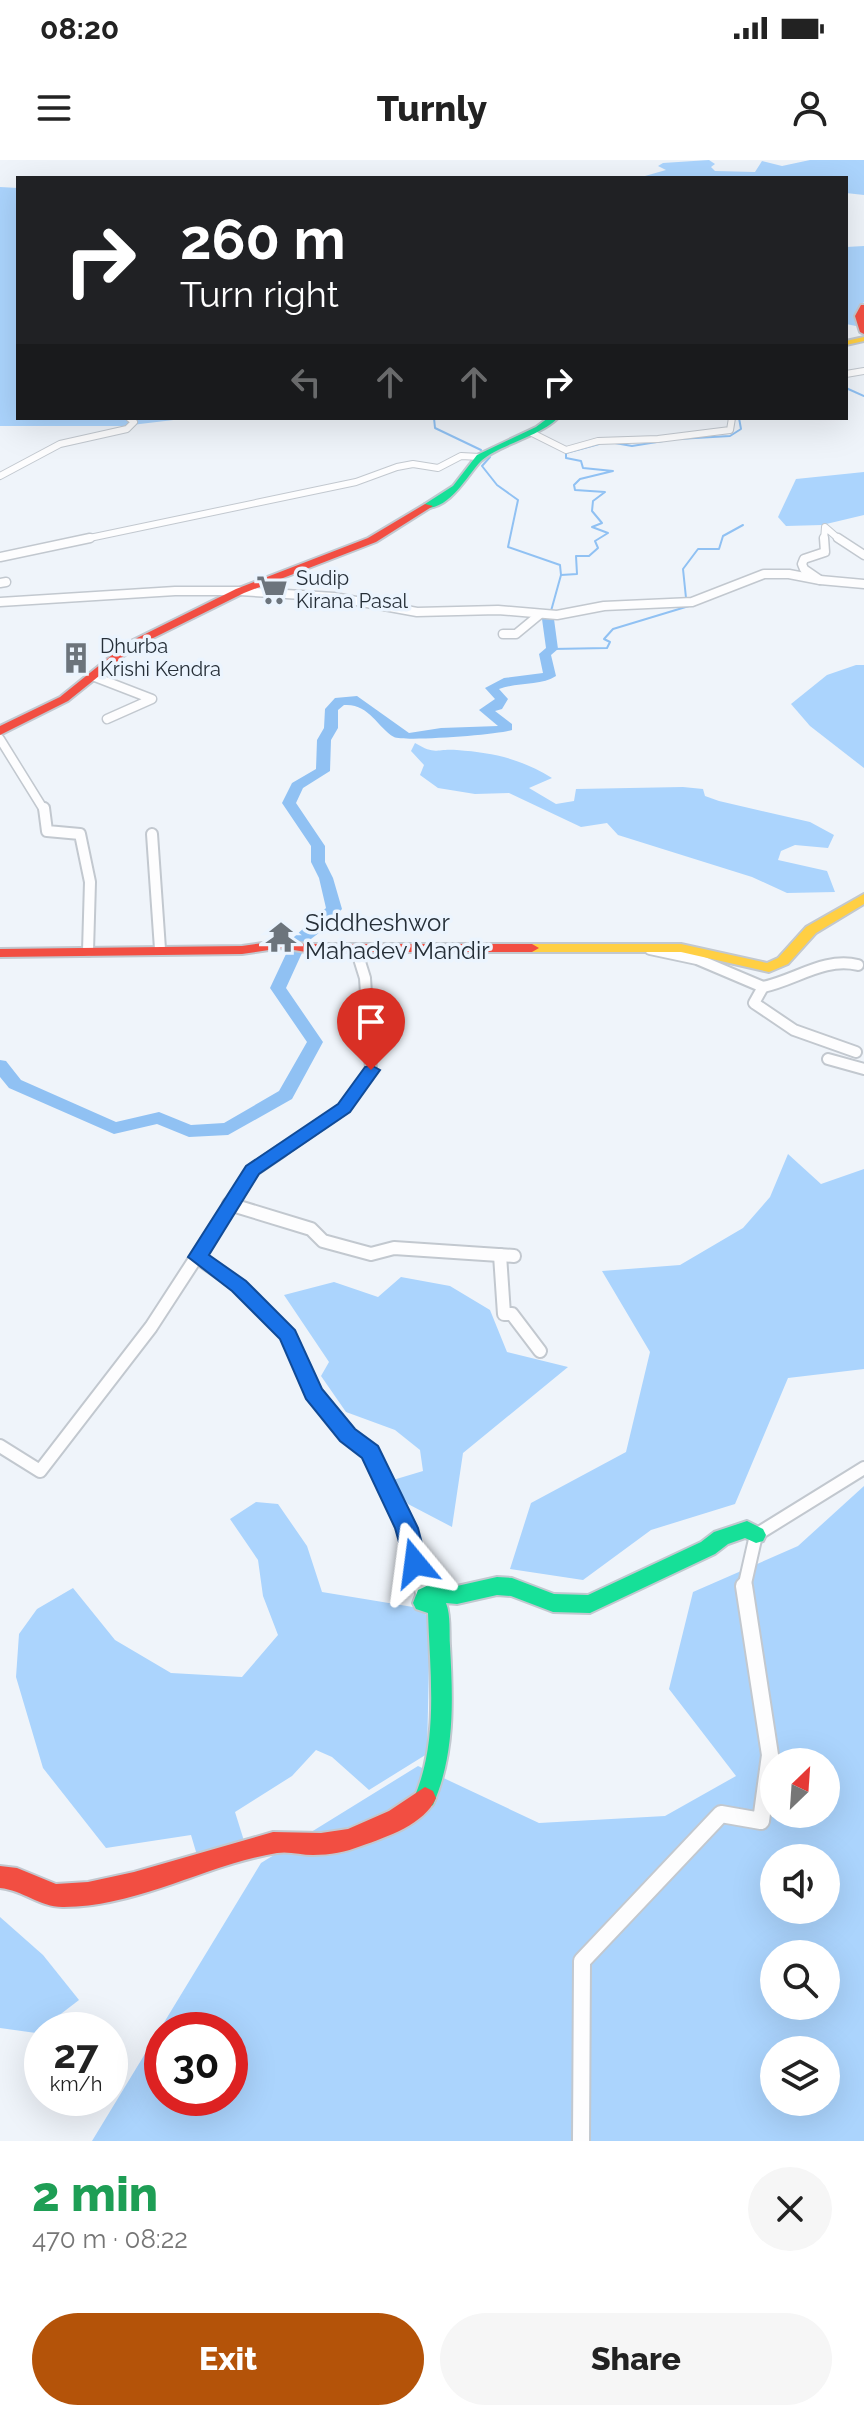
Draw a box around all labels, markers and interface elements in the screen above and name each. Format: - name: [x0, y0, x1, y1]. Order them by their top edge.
- text: 08:20: [40, 11, 119, 46]
- icon: menu: [32, 86, 76, 130]
- icon: person: [788, 86, 832, 130]
- text: Turnly: [377, 87, 487, 129]
- text: 260 m: [180, 206, 346, 272]
- icon: right: [48, 208, 152, 312]
- text: Turn right: [180, 273, 339, 315]
- icon: left: [284, 360, 328, 404]
- icon: ahead: [368, 360, 412, 404]
- icon: ahead: [452, 360, 496, 404]
- icon: right: [536, 360, 580, 404]
- place label: Sudip Kirana Pasal: [296, 566, 409, 613]
- supermarket icon: Sudip Kirana Pasal: [255, 573, 289, 607]
- place label: Dhurba Krishi Kendra: [100, 634, 221, 681]
- building icon: Dhurba Krishi Kendra: [59, 641, 93, 675]
- place label: Siddheshwor Mahadev Mandir: [305, 908, 490, 965]
- temple icon: Siddheshwor Mahadev Mandir: [264, 920, 298, 954]
- pin: [337, 988, 405, 1070]
- icon: arrive: [349, 1000, 393, 1044]
- position arrow: [373, 1521, 457, 1605]
- north arrow: [760, 1748, 840, 1828]
- map controls: [760, 1748, 840, 2116]
- button: sound: [760, 1844, 840, 1924]
- button: search: [760, 1940, 840, 2020]
- speed limit sign: 30: [144, 2012, 248, 2116]
- text: 27: [53, 2030, 98, 2077]
- button: layers: [760, 2036, 840, 2116]
- text: km/h: [50, 2072, 102, 2096]
- text: 2 min: [32, 2166, 158, 2222]
- button: close: [748, 2167, 832, 2251]
- text: 470 m · 08:22: [32, 2224, 188, 2254]
- button: Exit: [32, 2313, 424, 2405]
- button: Share: [440, 2313, 832, 2405]

